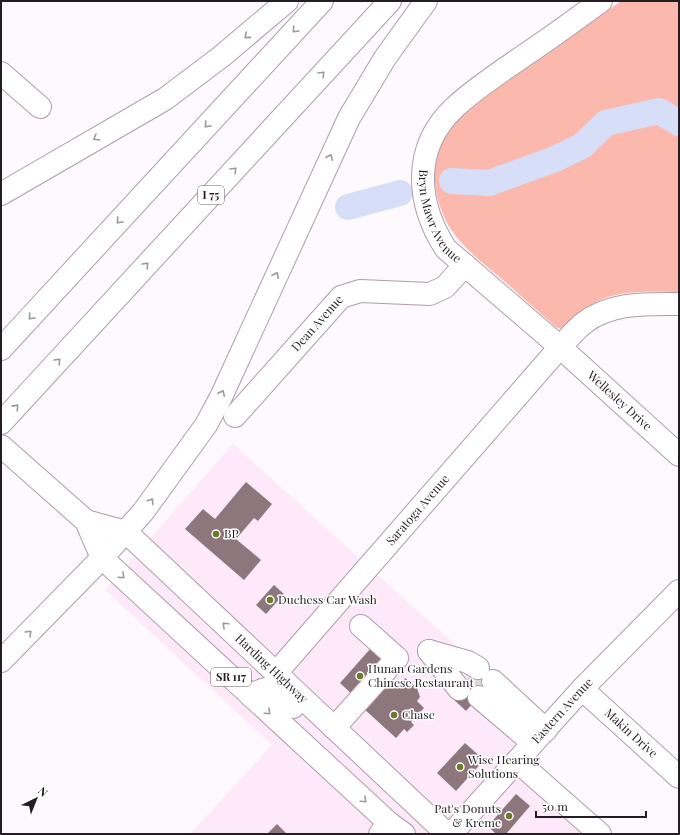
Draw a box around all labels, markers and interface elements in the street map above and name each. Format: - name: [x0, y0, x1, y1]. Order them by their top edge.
- one-way arrow: [292, 25, 300, 33]
- one-way arrow: [244, 31, 251, 38]
- one-way arrow: [318, 71, 325, 79]
- one-way arrow: [204, 120, 212, 128]
- one-way arrow: [93, 134, 100, 141]
- one-way arrow: [326, 154, 334, 161]
- one-way arrow: [230, 167, 237, 175]
- street label: Bryn Mawr Avenue: [416, 169, 465, 266]
- road number: I 75: [198, 186, 224, 204]
- one-way arrow: [116, 216, 124, 224]
- one-way arrow: [141, 263, 148, 270]
- one-way arrow: [271, 272, 279, 280]
- street label: Dean Avenue: [287, 291, 346, 354]
- one-way arrow: [29, 312, 36, 319]
- one-way arrow: [53, 358, 61, 366]
- street label: Wellesley Drive: [584, 366, 656, 434]
- one-way arrow: [217, 390, 225, 398]
- one-way arrow: [12, 404, 19, 411]
- street label: Saratoga Avenue: [382, 471, 452, 548]
- one-way arrow: [146, 499, 153, 506]
- place label: BP: [224, 525, 238, 541]
- marker: BP: [211, 529, 221, 539]
- one-way arrow: [117, 571, 125, 579]
- place label: Duchess Car Wash: [278, 591, 377, 607]
- marker: Duchess Car Wash: [265, 595, 275, 605]
- one-way arrow: [222, 622, 230, 630]
- one-way arrow: [24, 630, 32, 638]
- street label: Harding Highway: [232, 630, 312, 706]
- place label: Hunan Gardens Chinese Restaurant: [368, 660, 474, 690]
- road number: SR 117: [211, 668, 251, 686]
- marker: Hunan Gardens Chinese Restaurant: [355, 671, 365, 681]
- street label: Eastern Avenue: [528, 674, 596, 747]
- street label: Makin Drive: [602, 704, 661, 761]
- place label: Chase: [402, 706, 435, 722]
- one-way arrow: [264, 708, 271, 715]
- marker: Chase: [389, 710, 399, 720]
- place label: Wise Hearing Solutions: [467, 751, 540, 781]
- marker: Wise Hearing Solutions: [455, 762, 465, 772]
- north arrow: [16, 779, 56, 819]
- text: N: [35, 783, 51, 800]
- scale bar: [536, 793, 646, 819]
- one-way arrow: [359, 795, 367, 803]
- text: 50 m: [542, 798, 568, 814]
- place label: Pat's Donuts & Kreme: [434, 800, 501, 830]
- marker: Pat's Donuts & Kreme: [504, 811, 514, 821]

